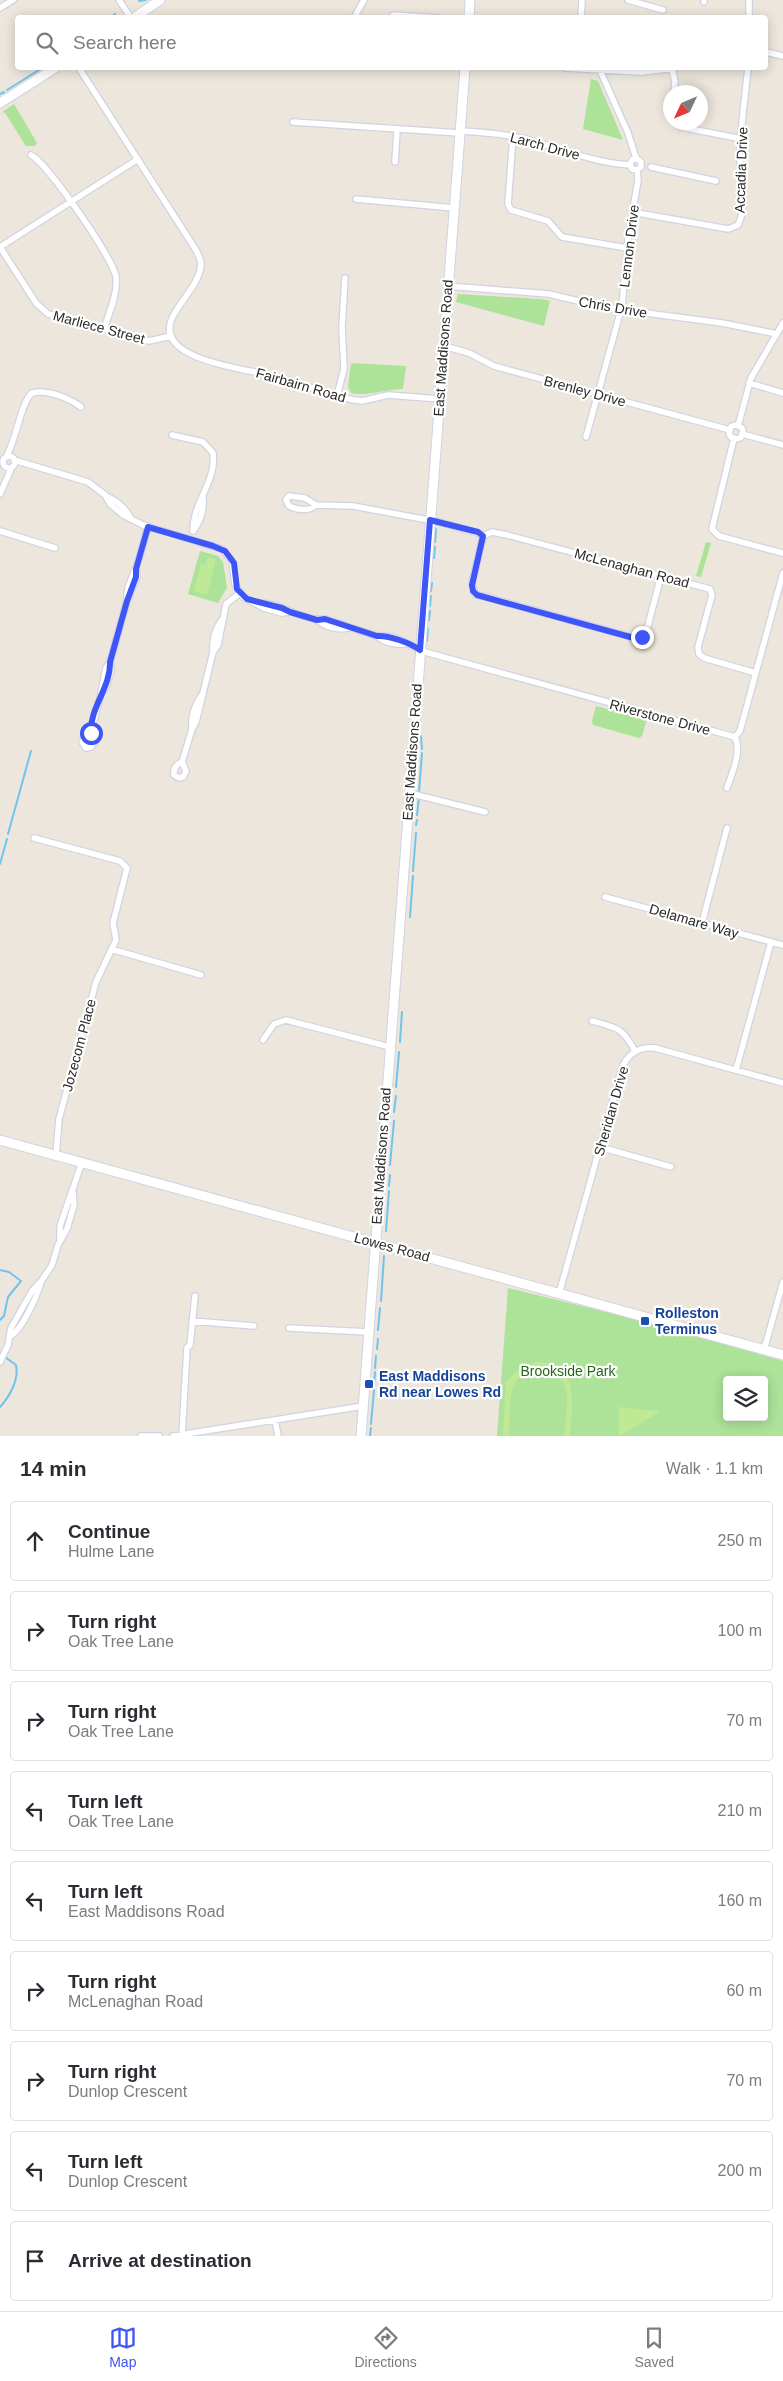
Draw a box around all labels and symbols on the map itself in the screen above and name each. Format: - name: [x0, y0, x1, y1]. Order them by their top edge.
- north arrow: [663, 85, 708, 130]
- street label: Accadia Drive: [731, 126, 751, 213]
- street label: Larch Drive: [508, 129, 582, 163]
- street label: Lennon Drive: [616, 203, 642, 288]
- street label: East Maddisons Road: [430, 279, 456, 417]
- street label: Chris Drive: [578, 293, 649, 321]
- street label: Marliece Street: [51, 307, 147, 347]
- street label: Fairbairn Road: [254, 365, 348, 405]
- street label: Brenley Drive: [542, 372, 628, 410]
- street label: McLenaghan Road: [573, 545, 691, 591]
- route end: [631, 626, 654, 649]
- street label: East Maddisons Road: [399, 683, 425, 821]
- street label: Riverstone Drive: [608, 696, 712, 738]
- route start: [80, 722, 103, 745]
- street label: Delamare Way: [648, 901, 740, 941]
- street label: Jozecom Place: [59, 997, 99, 1093]
- street label: Sheridan Drive: [591, 1064, 632, 1158]
- street label: East Maddisons Road: [368, 1087, 394, 1225]
- street label: Lowes Road: [352, 1229, 432, 1265]
- place label: Rolleston Terminus: [655, 1305, 719, 1337]
- marker: Rolleston Terminus: [639, 1315, 651, 1327]
- park label: Brookside Park: [521, 1363, 616, 1379]
- place label: East Maddisons Rd near Lowes Rd: [379, 1368, 501, 1400]
- marker: East Maddisons Rd near Lowes Rd: [363, 1378, 375, 1390]

